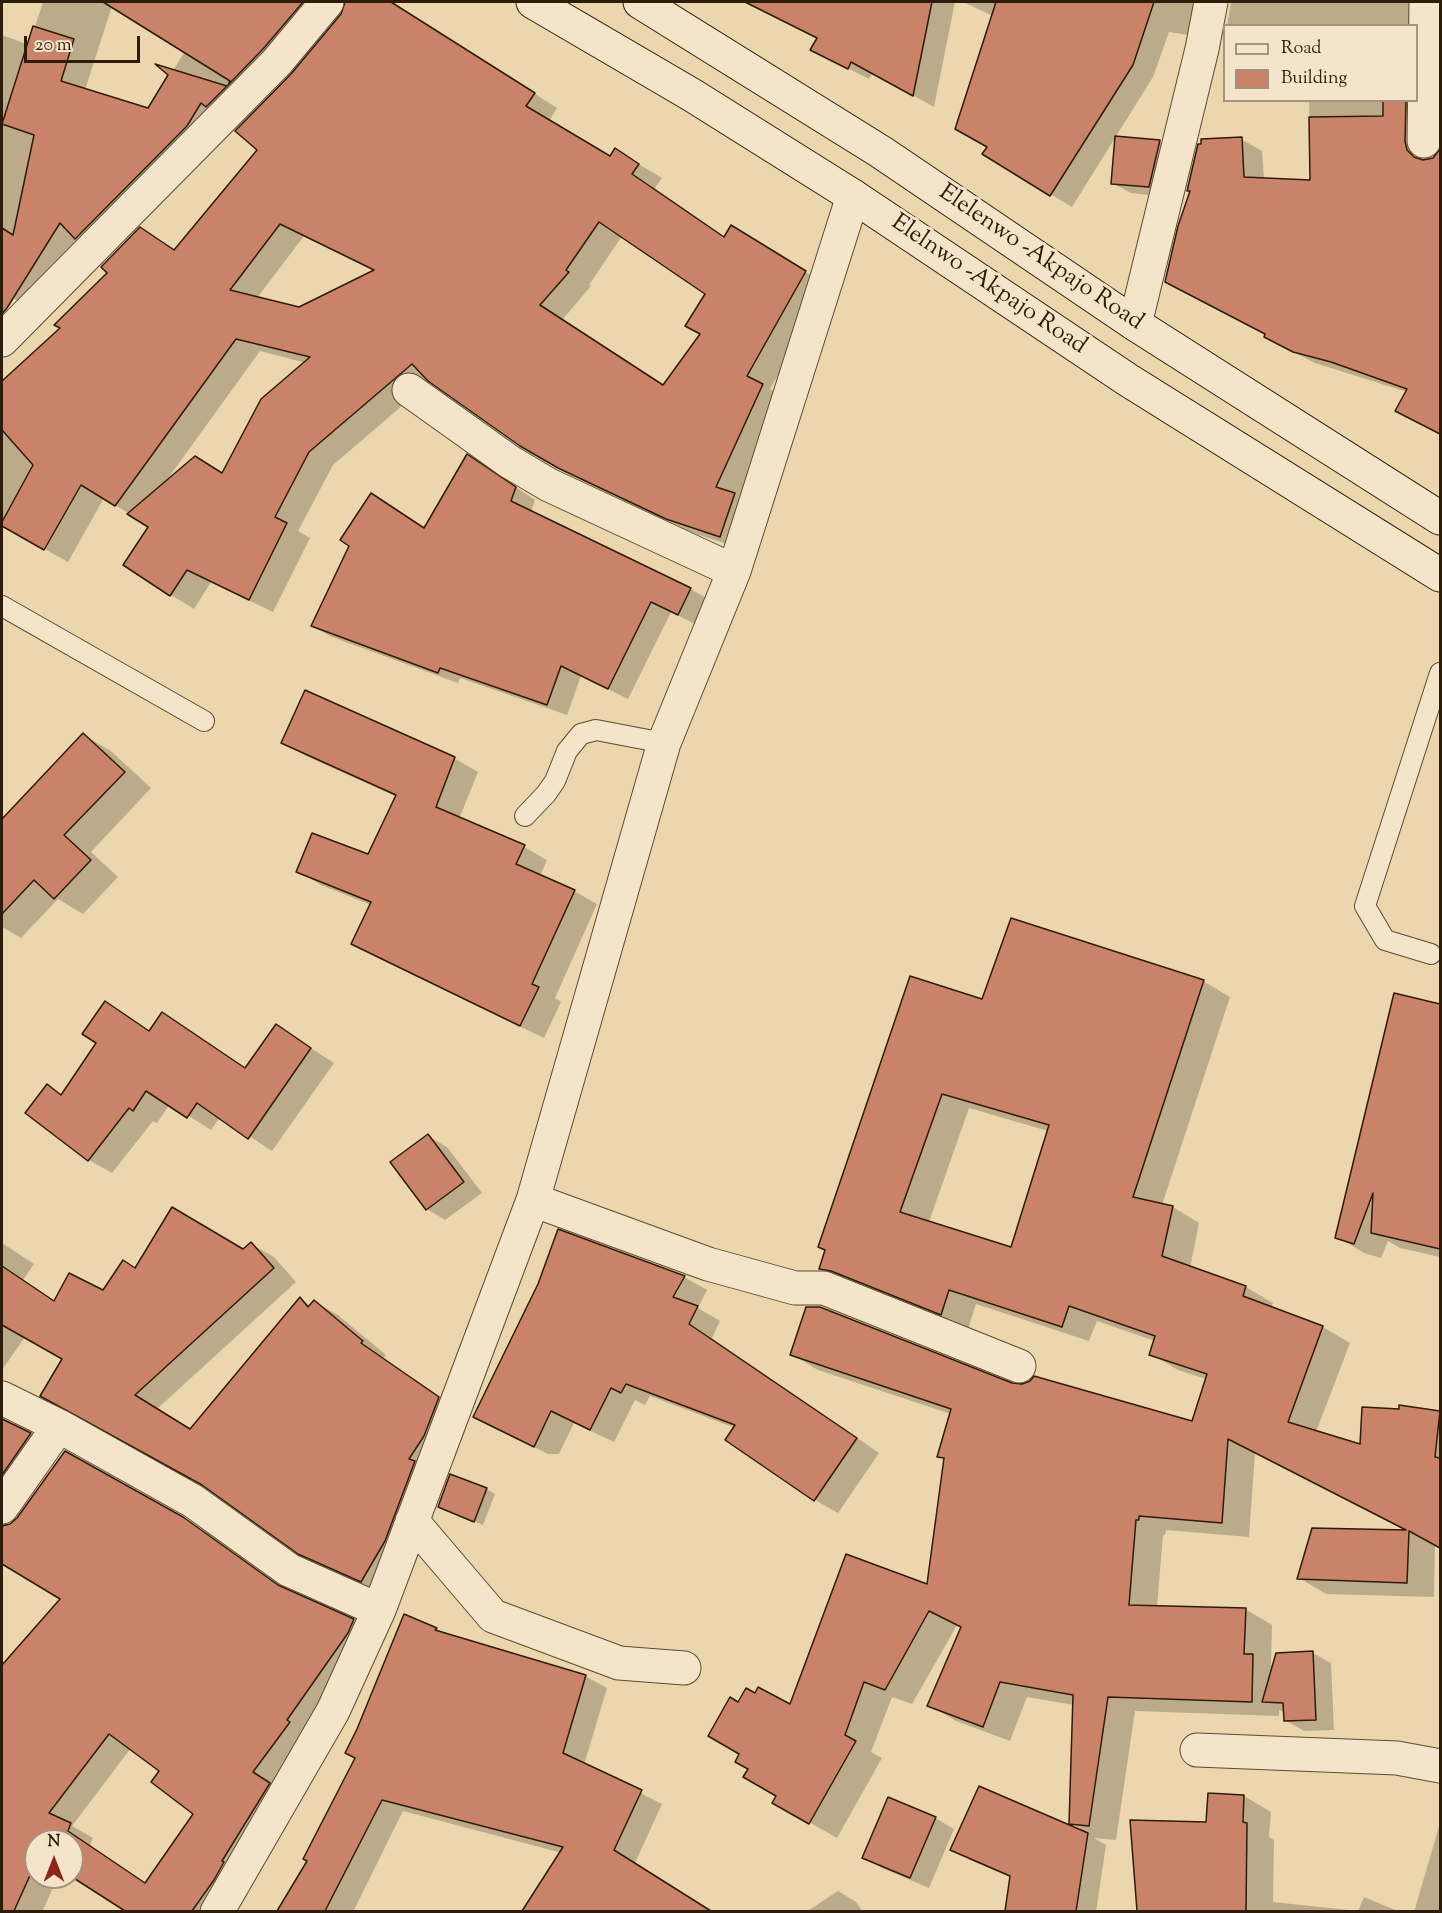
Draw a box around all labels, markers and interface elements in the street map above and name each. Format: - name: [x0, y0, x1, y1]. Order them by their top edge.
- scale bar: [27, 24, 142, 62]
- legend: [1223, 24, 1418, 102]
- text: 20 m: [35, 33, 72, 59]
- text: Road: [1281, 36, 1321, 62]
- text: Building: [1281, 66, 1347, 92]
- street label: Elelenwo -Akpajo Road: [932, 180, 1148, 338]
- street label: Elelnwo -Akpajo Road: [885, 210, 1091, 362]
- north arrow: [24, 1829, 84, 1889]
- text: N: [48, 1831, 60, 1854]

